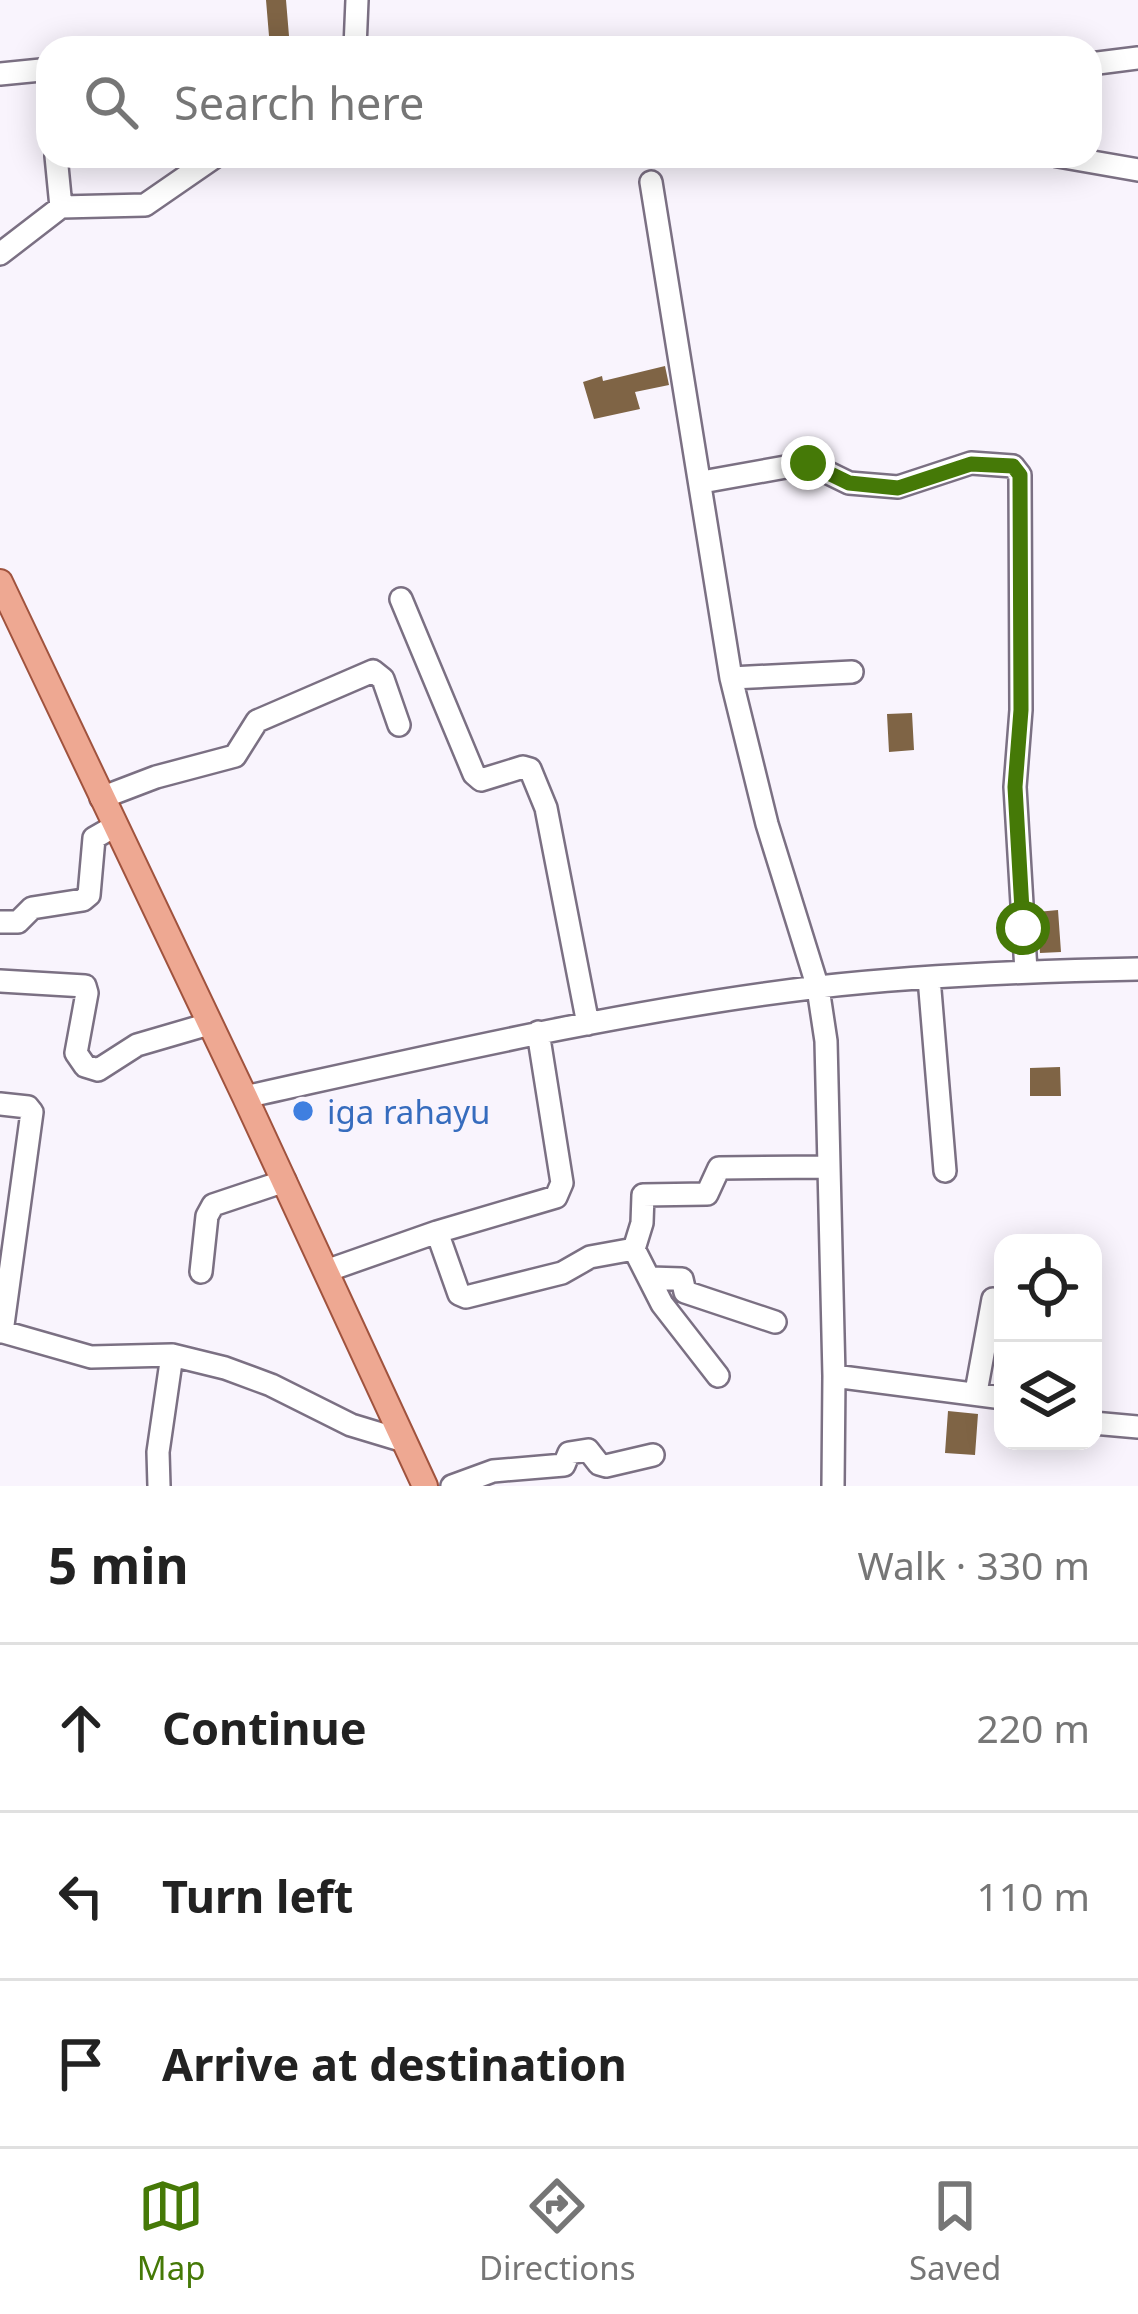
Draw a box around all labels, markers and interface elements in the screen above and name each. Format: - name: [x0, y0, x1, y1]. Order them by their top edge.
- search box: [36, 36, 1102, 168]
- icon: search: [78, 69, 144, 135]
- text: Search here: [174, 72, 424, 133]
- route end: [781, 436, 835, 490]
- route start: [996, 901, 1050, 955]
- place label: iga rahayu: [327, 1089, 491, 1134]
- marker: iga rahayu: [290, 1098, 316, 1124]
- map controls: [994, 1234, 1102, 1450]
- button: locate: [994, 1234, 1102, 1342]
- button: layers: [994, 1342, 1102, 1450]
- text: 5 min: [48, 1529, 189, 1599]
- text: Walk · 330 m: [857, 1538, 1090, 1591]
- icon: ahead: [48, 1695, 114, 1761]
- text: Continue: [162, 1697, 367, 1758]
- text: 220 m: [976, 1701, 1090, 1754]
- icon: left: [48, 1863, 114, 1929]
- text: Turn left: [162, 1865, 353, 1926]
- text: 110 m: [976, 1869, 1090, 1922]
- icon: arrive: [48, 2031, 114, 2097]
- text: Arrive at destination: [162, 2033, 627, 2094]
- tab: Map: [137, 2173, 205, 2290]
- tab: Directions: [479, 2173, 636, 2290]
- tab: Saved: [909, 2173, 1001, 2290]

